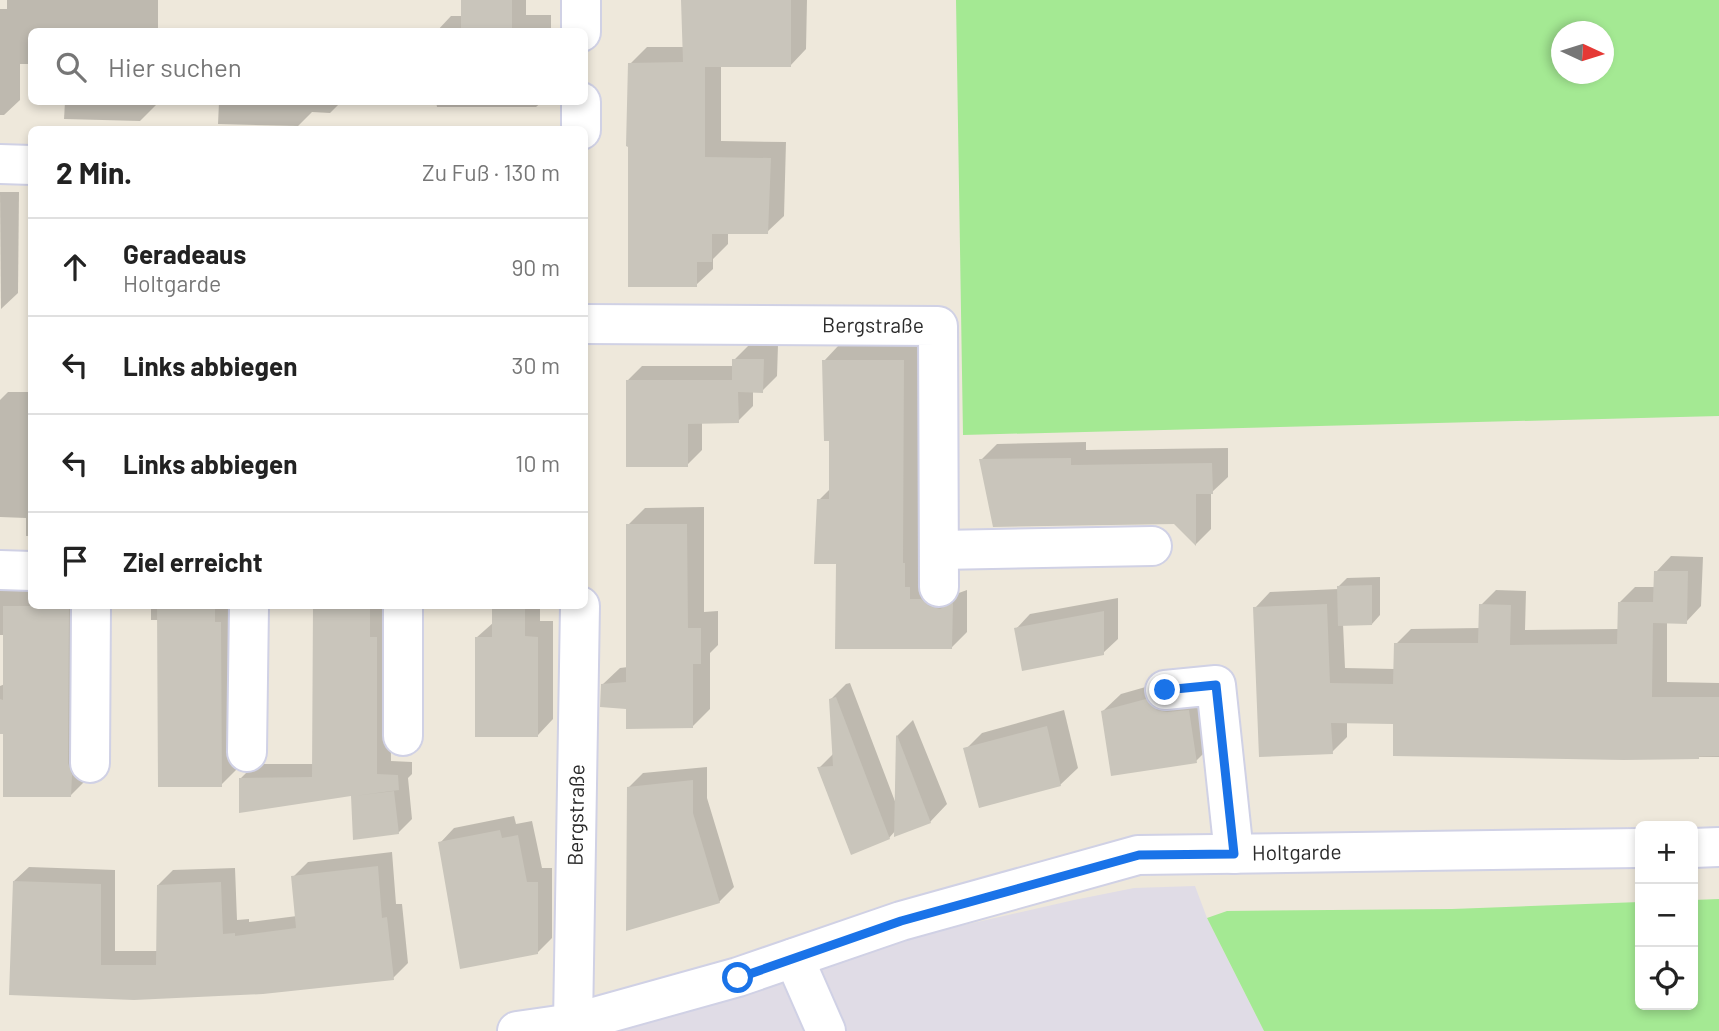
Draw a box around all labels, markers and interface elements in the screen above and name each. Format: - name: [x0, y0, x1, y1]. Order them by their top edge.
- north arrow: [1551, 21, 1614, 84]
- search box: [28, 28, 588, 105]
- icon: search: [52, 48, 90, 86]
- text: Hier suchen: [108, 51, 242, 82]
- text: 2 Min.: [56, 154, 132, 190]
- text: Zu Fuß · 130 m: [422, 158, 560, 186]
- text: Geradeaus: [123, 238, 246, 269]
- icon: ahead: [56, 248, 94, 286]
- text: 90 m: [511, 253, 560, 281]
- text: Holtgarde: [123, 269, 221, 297]
- street label: Bergstraße: [822, 311, 924, 337]
- icon: left: [56, 346, 94, 384]
- text: Links abbiegen: [123, 350, 297, 381]
- text: 30 m: [512, 351, 560, 379]
- icon: left: [56, 444, 94, 482]
- text: Links abbiegen: [123, 448, 297, 479]
- text: 10 m: [515, 449, 560, 477]
- icon: arrive: [56, 542, 94, 580]
- text: Ziel erreicht: [123, 546, 263, 577]
- route end: [1149, 674, 1180, 705]
- street label: Bergstraße: [562, 764, 588, 866]
- map controls: [1635, 821, 1698, 1010]
- button: +: [1635, 821, 1698, 884]
- street label: Holtgarde: [1252, 838, 1342, 864]
- button: −: [1635, 884, 1698, 947]
- button: locate: [1635, 947, 1698, 1010]
- route start: [722, 962, 753, 993]

